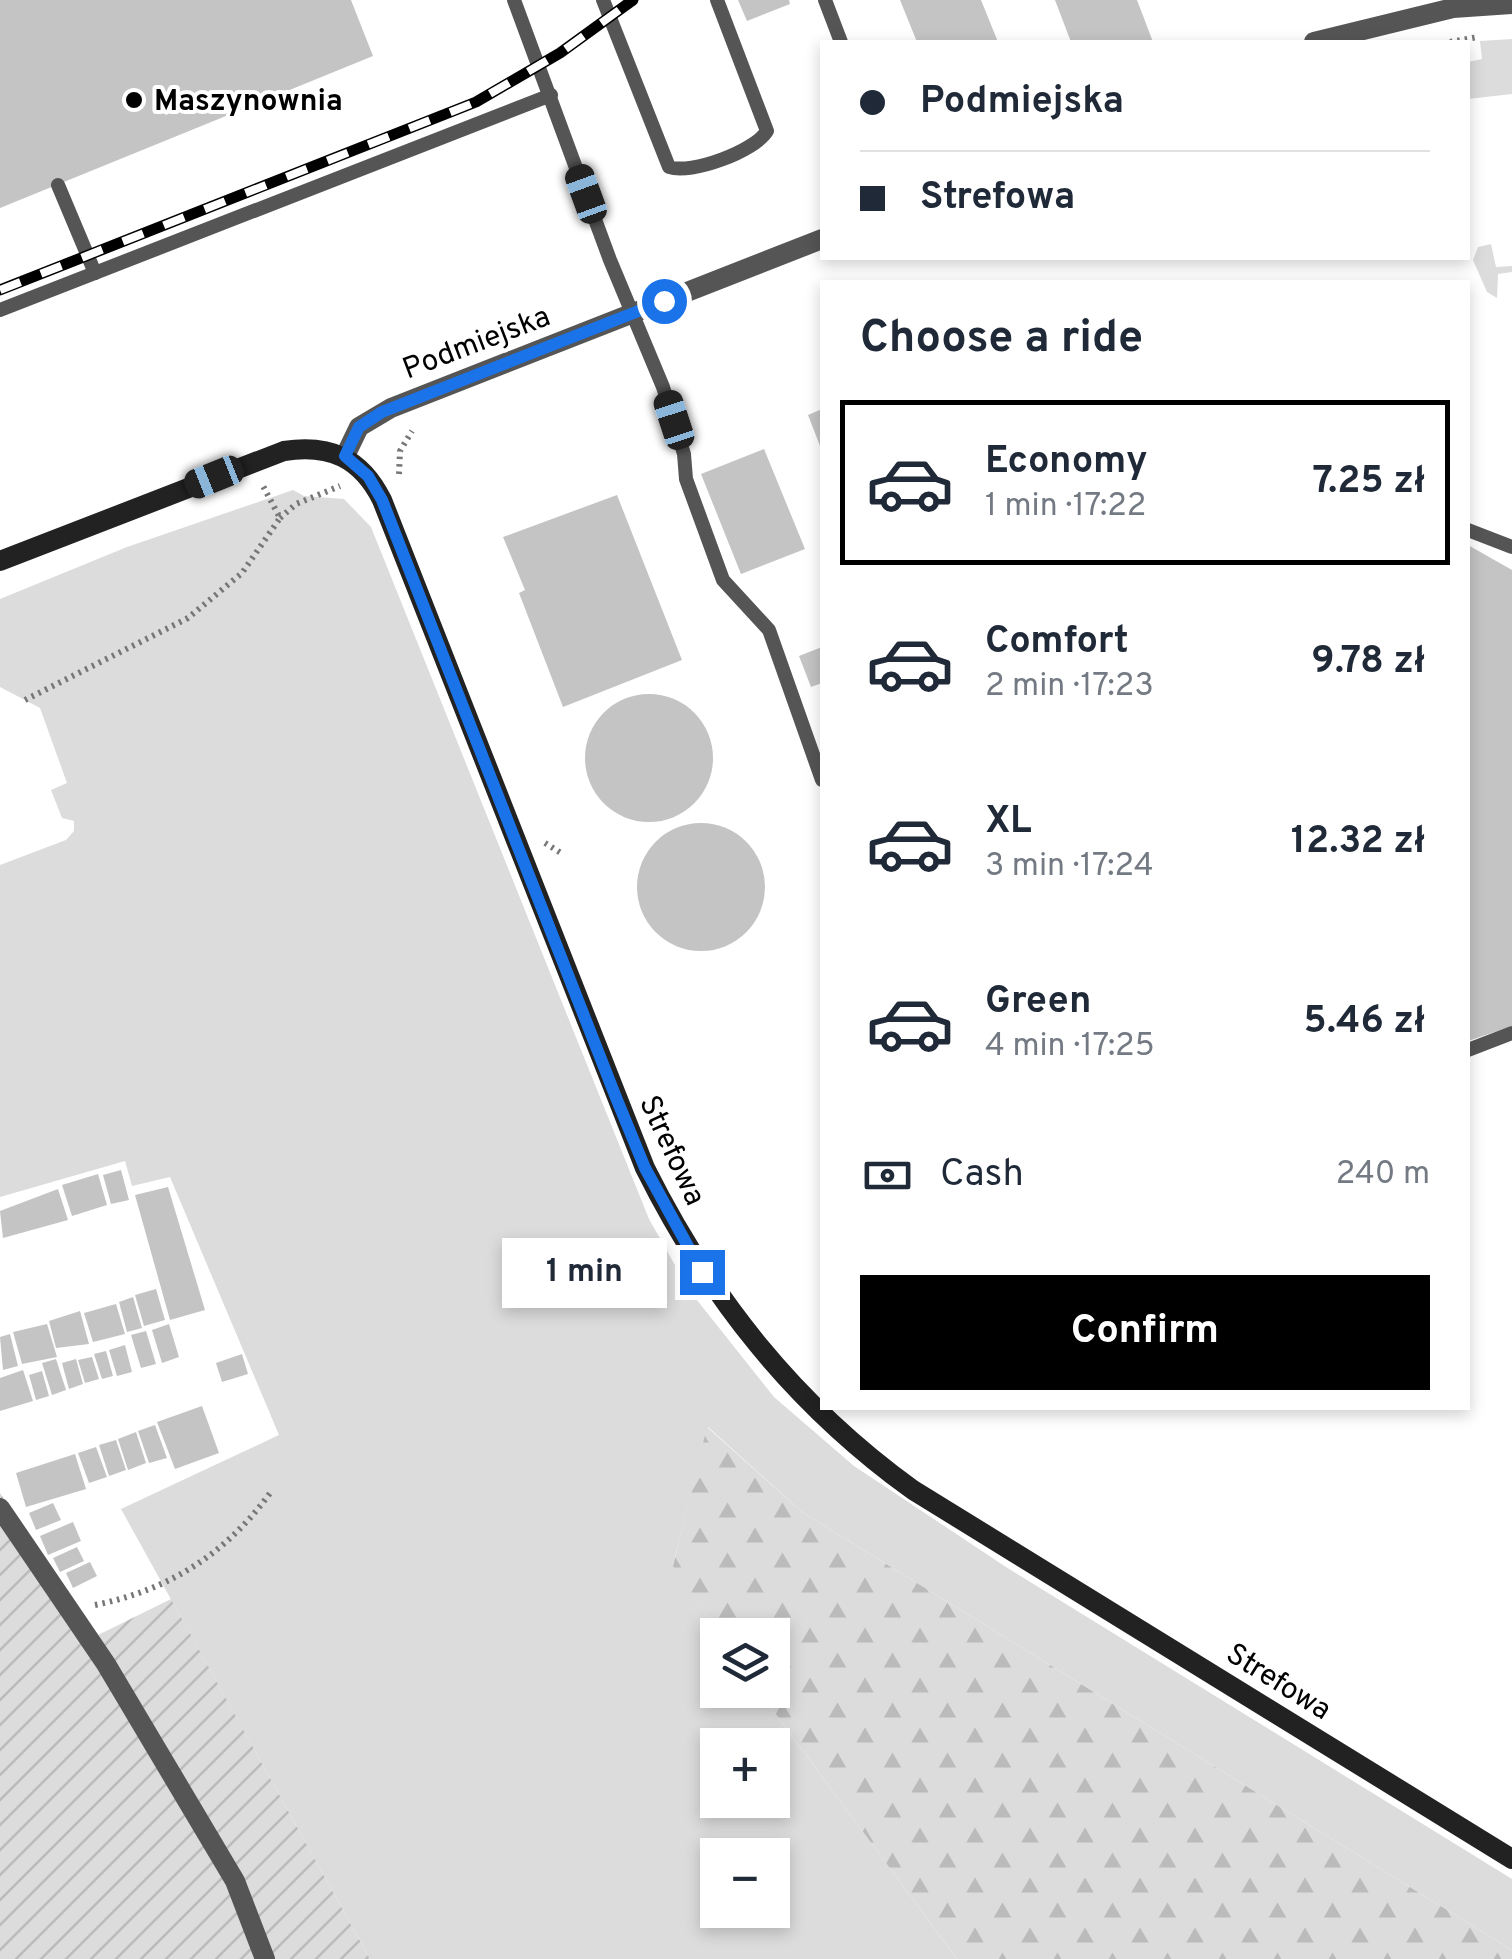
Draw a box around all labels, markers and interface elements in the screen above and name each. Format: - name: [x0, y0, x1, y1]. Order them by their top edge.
- text: Podmiejska: [920, 78, 1124, 127]
- place label: Maszynownia: [154, 84, 343, 121]
- marker: Maszynownia: [123, 89, 145, 111]
- car: [562, 161, 610, 227]
- text: Strefowa: [920, 174, 1075, 223]
- route start: [642, 279, 687, 324]
- street label: Podmiejska: [398, 299, 556, 389]
- text: Choose a ride: [860, 311, 1143, 368]
- car: [650, 387, 698, 453]
- icon: car: [865, 438, 955, 528]
- text: Economy: [985, 438, 1147, 487]
- car: [181, 452, 247, 502]
- text: 7.25 zł: [1313, 458, 1425, 507]
- text: 1 min · 17:22: [985, 487, 1146, 527]
- icon: car: [865, 618, 955, 708]
- text: Comfort: [985, 618, 1129, 667]
- text: 9.78 zł: [1311, 638, 1425, 687]
- text: 2 min · 17:23: [985, 667, 1154, 707]
- icon: car: [865, 798, 955, 888]
- text: XL: [985, 798, 1032, 847]
- text: 12.32 zł: [1291, 818, 1425, 867]
- text: 3 min · 17:24: [985, 847, 1154, 887]
- icon: car: [865, 978, 955, 1068]
- text: Green: [985, 978, 1091, 1027]
- text: 5.46 zł: [1304, 998, 1425, 1047]
- text: 4 min · 17:25: [985, 1027, 1155, 1067]
- street label: Strefowa: [629, 1090, 712, 1212]
- icon: cash: [860, 1148, 915, 1203]
- text: Cash: [940, 1151, 1024, 1200]
- text: 240 m: [1336, 1155, 1430, 1195]
- callout: 1 min: [502, 1237, 667, 1307]
- route end: [680, 1250, 725, 1295]
- text: 1 min: [546, 1253, 623, 1293]
- button: Confirm: [860, 1275, 1430, 1390]
- map controls: [700, 1618, 790, 1928]
- button: layers: [700, 1618, 790, 1708]
- street label: Strefowa: [1218, 1636, 1337, 1730]
- button: +: [700, 1728, 790, 1818]
- button: −: [700, 1838, 790, 1928]

